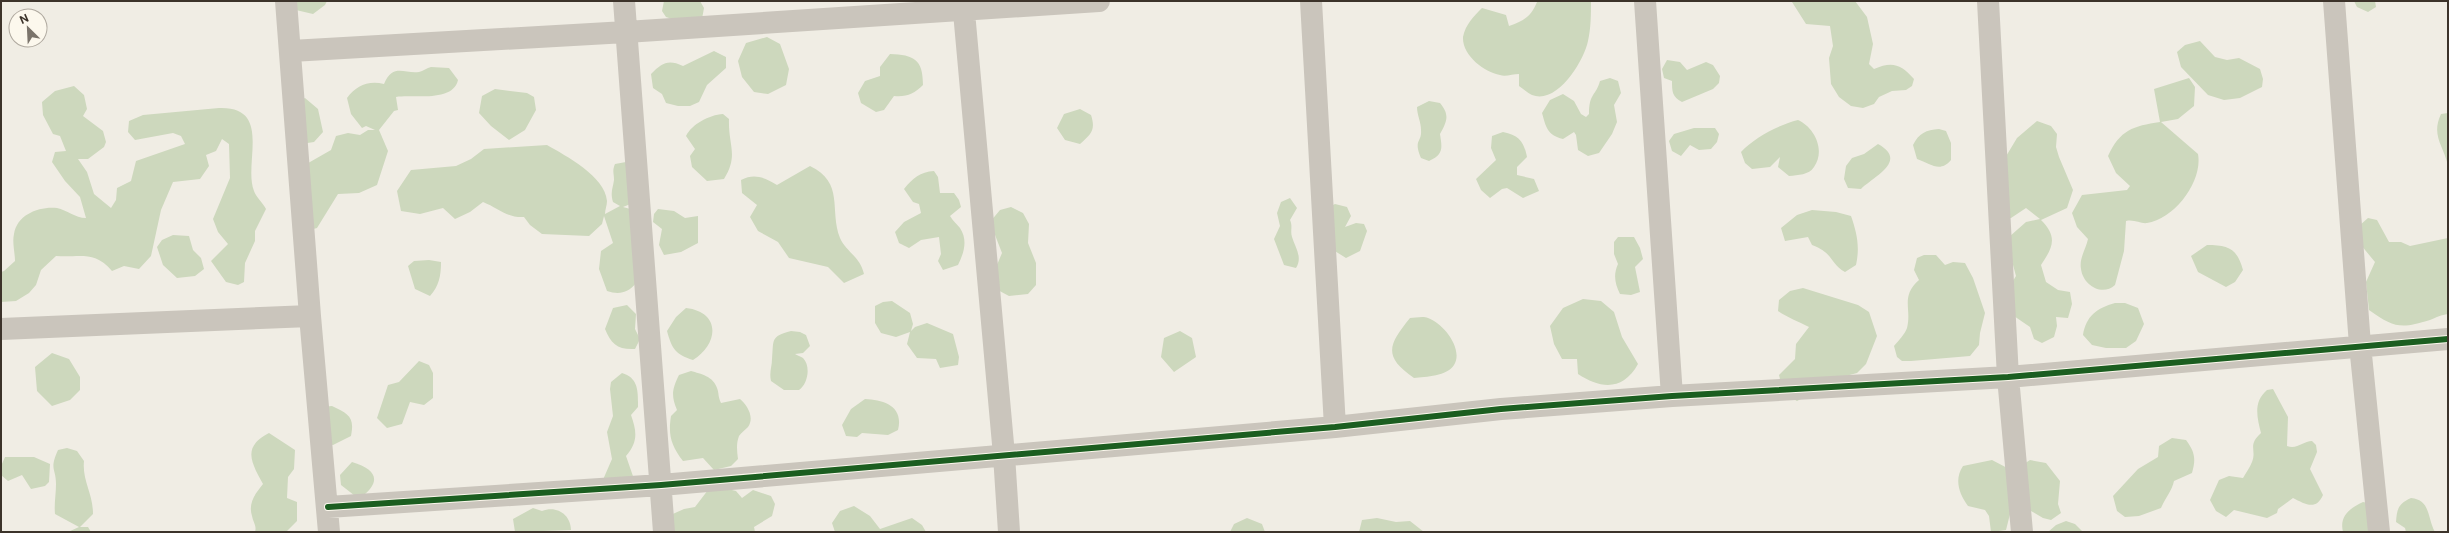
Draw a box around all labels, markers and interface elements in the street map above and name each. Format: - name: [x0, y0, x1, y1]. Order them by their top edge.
- north arrow: [8, 8, 48, 48]
- text: N: [18, 12, 30, 26]

